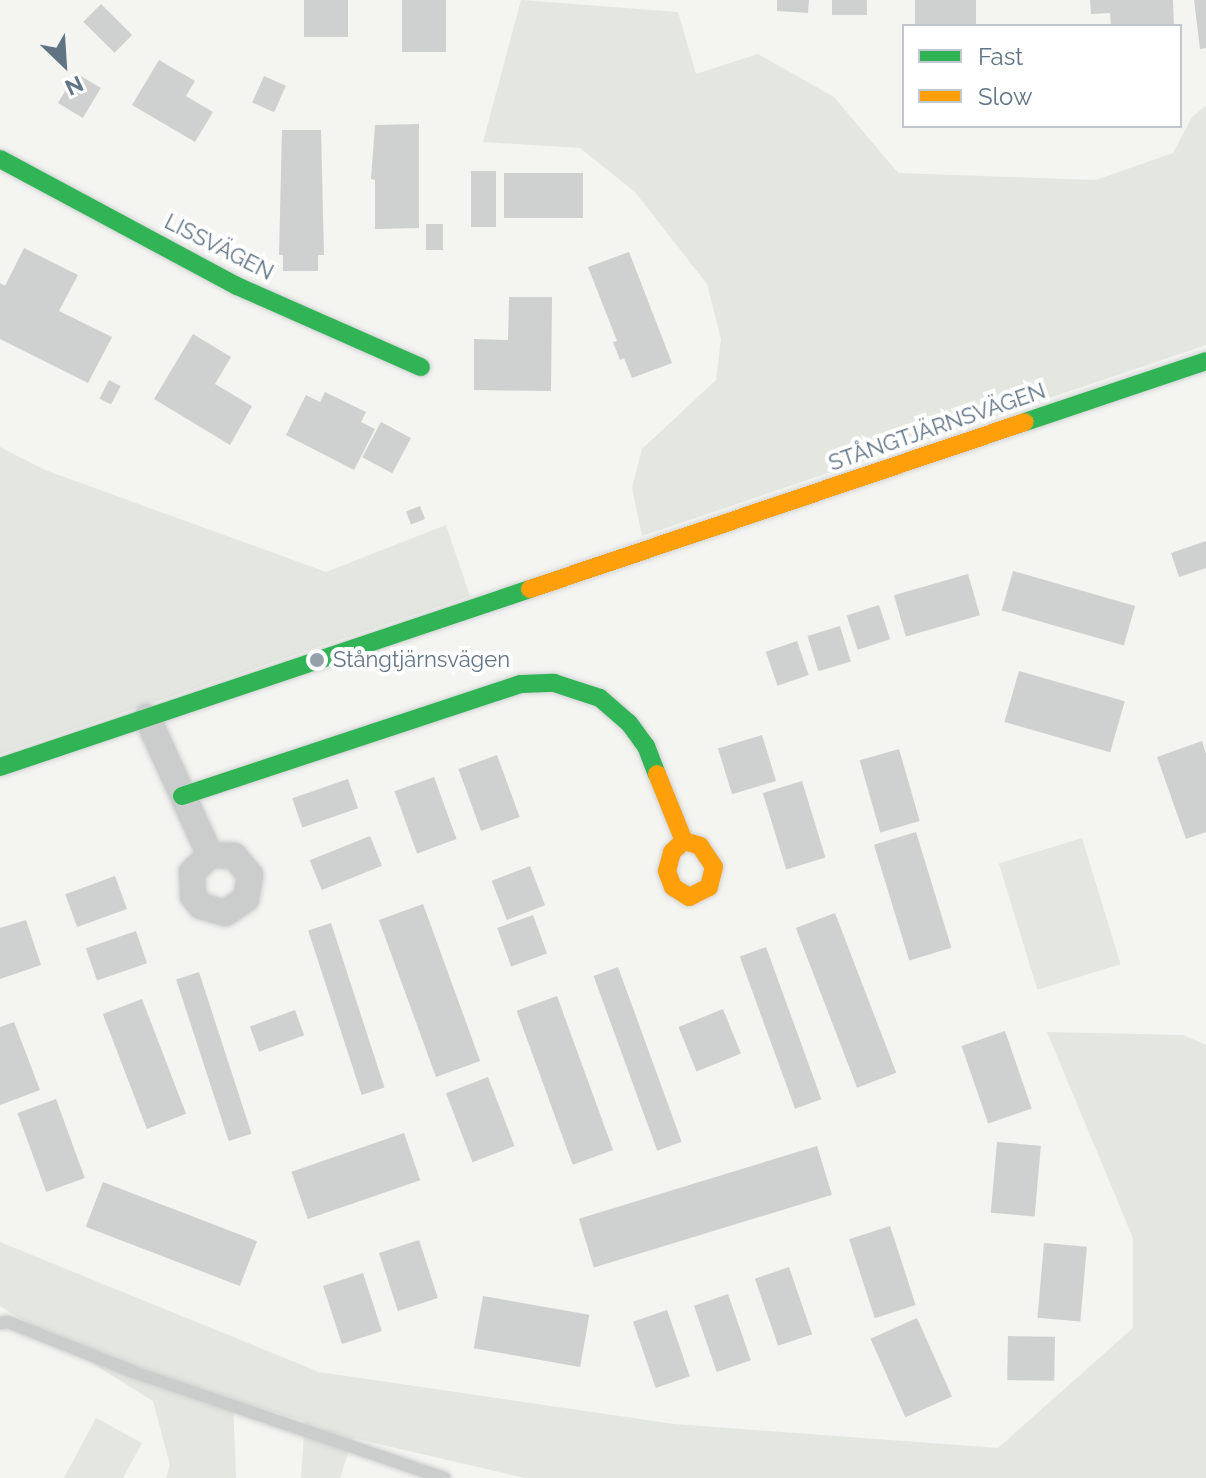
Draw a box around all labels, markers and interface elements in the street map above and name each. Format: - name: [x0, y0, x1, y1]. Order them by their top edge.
- north arrow: [24, 24, 104, 104]
- legend: [902, 24, 1182, 128]
- text: Fast: [978, 42, 1023, 71]
- text: N: [61, 70, 87, 101]
- text: Slow: [978, 82, 1032, 111]
- street label: LISSVÄGEN: [160, 208, 278, 286]
- street label: STÅNGTJÄRNSVÄGEN: [825, 378, 1049, 476]
- place label: Stångtjärnsvägen: [333, 647, 510, 673]
- marker: Stångtjärnsvägen: [308, 651, 326, 669]

